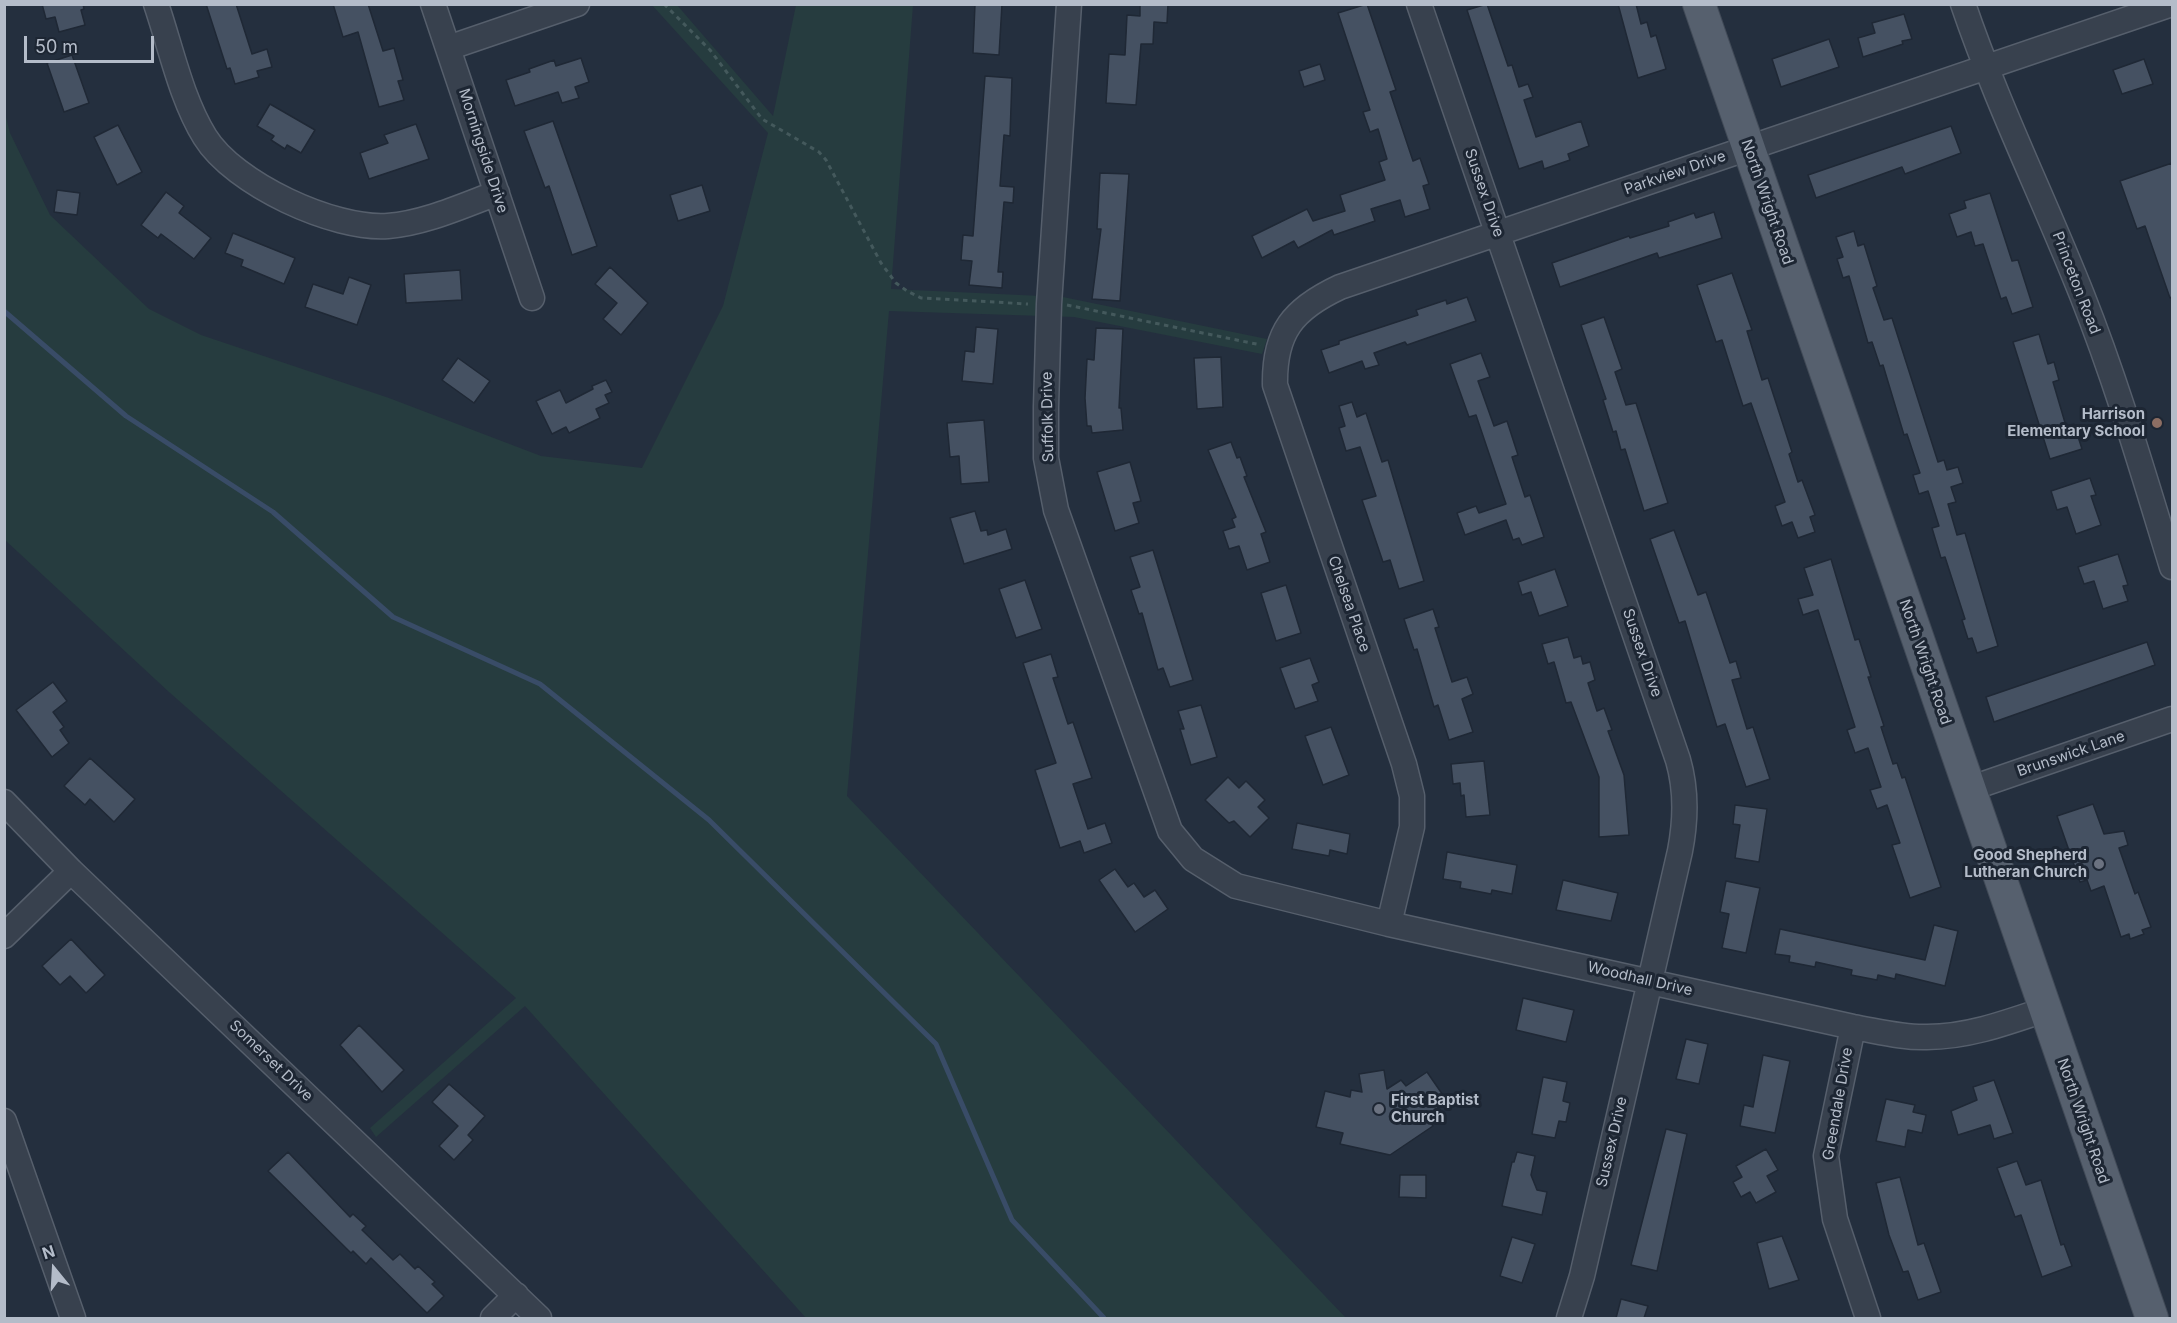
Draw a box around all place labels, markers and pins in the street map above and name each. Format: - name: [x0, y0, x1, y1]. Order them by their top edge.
- place label: Harrison Elementary School: [2007, 405, 2145, 440]
- marker: Harrison Elementary School: [2150, 416, 2164, 430]
- place label: Good Shepherd Lutheran Church: [1964, 846, 2087, 881]
- marker: Good Shepherd Lutheran Church: [2092, 857, 2106, 871]
- place label: First Baptist Church: [1391, 1091, 1479, 1126]
- marker: First Baptist Church: [1372, 1102, 1386, 1116]

